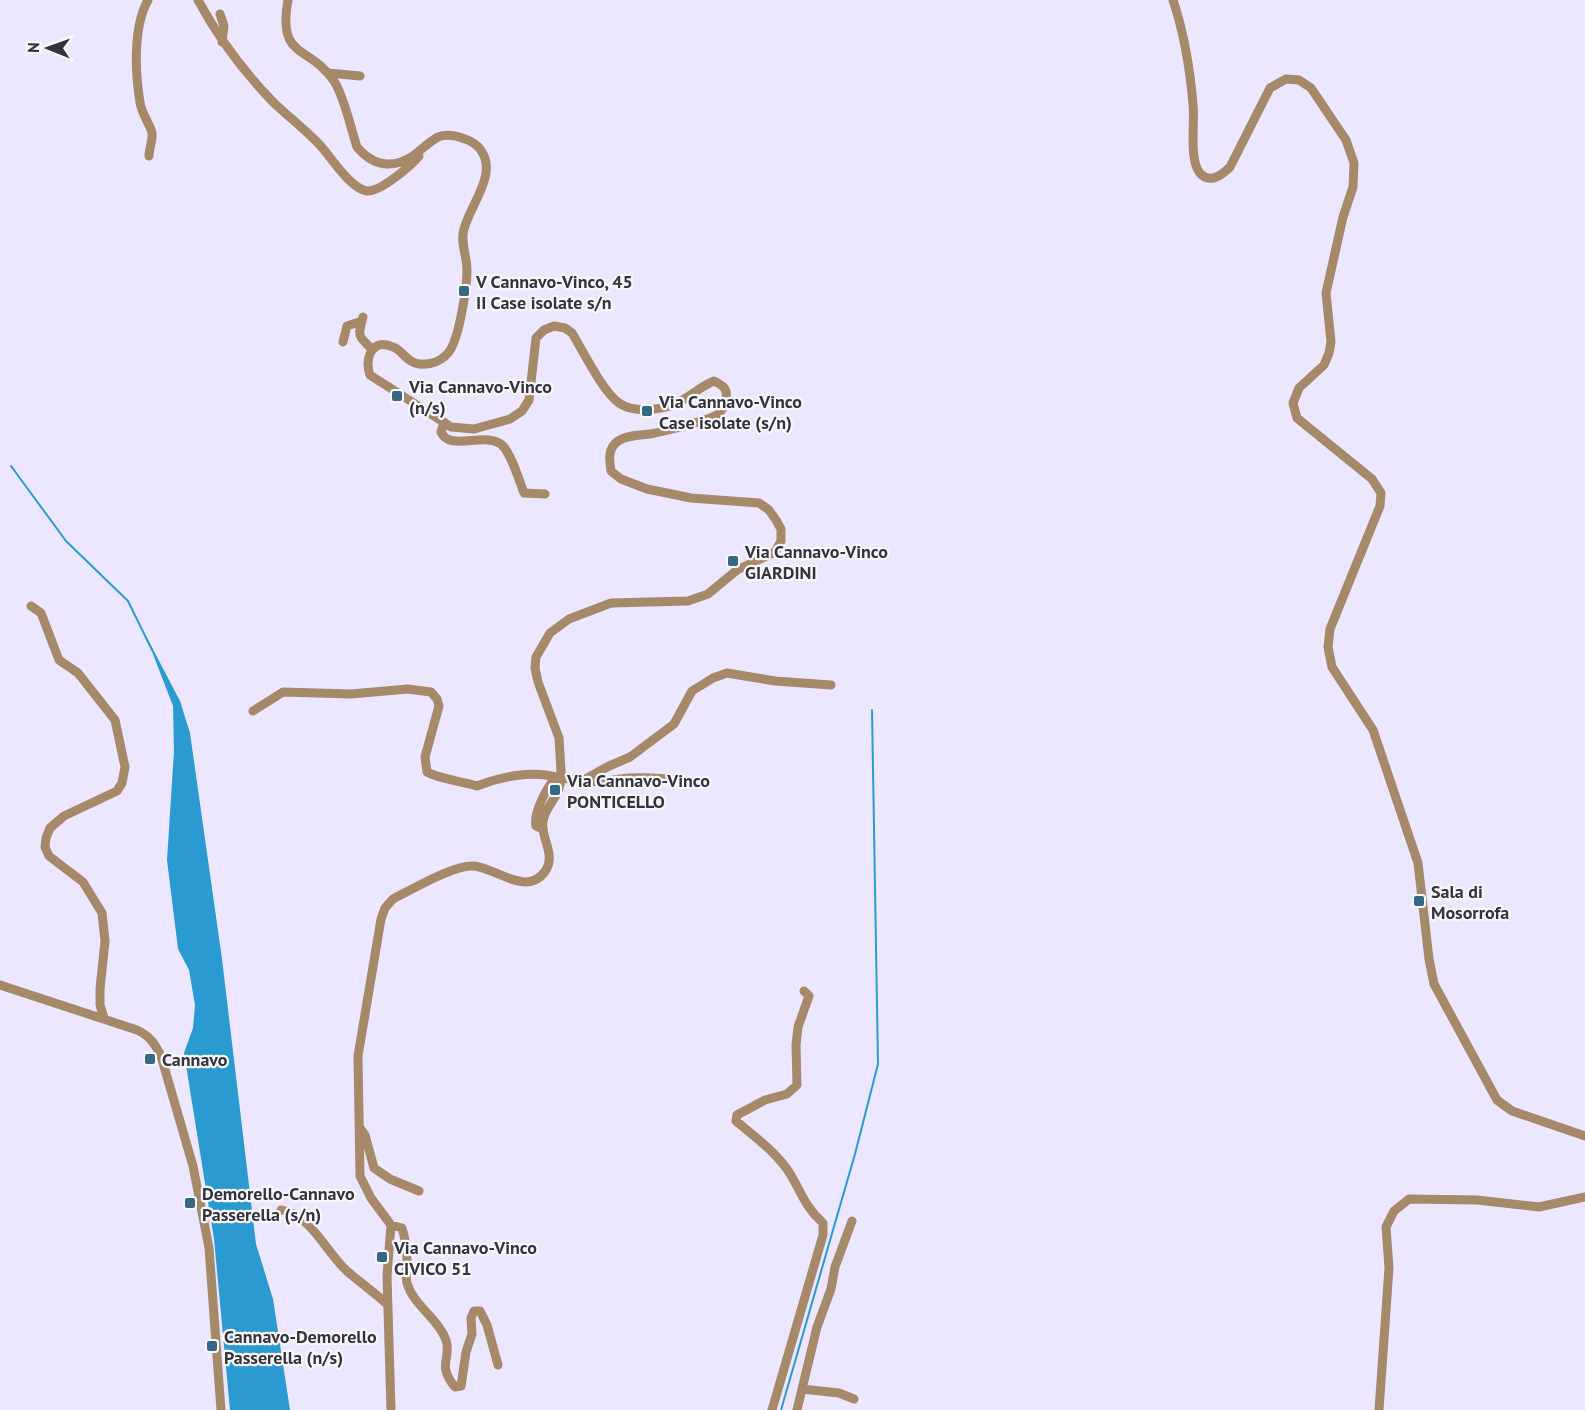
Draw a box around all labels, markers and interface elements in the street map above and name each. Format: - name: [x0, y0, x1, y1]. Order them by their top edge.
- north arrow: [18, 18, 78, 78]
- text: N: [23, 42, 43, 53]
- place label: V Cannavo-Vinco, 45 II Case isolate s/n: [475, 270, 633, 314]
- marker: V Cannavo-Vinco, 45 II Case isolate s/n: [457, 284, 471, 298]
- place label: Via Cannavo-Vinco (n/s): [408, 375, 552, 419]
- marker: Via Cannavo-Vinco (n/s): [390, 389, 404, 403]
- place label: Via Cannavo-Vinco Case isolate (s/n): [658, 390, 802, 434]
- marker: Via Cannavo-Vinco Case isolate (s/n): [640, 404, 654, 418]
- place label: Via Cannavo-Vinco GIARDINI: [744, 540, 888, 584]
- marker: Via Cannavo-Vinco GIARDINI: [726, 554, 740, 568]
- place label: Via Cannavo-Vinco PONTICELLO: [566, 769, 710, 813]
- marker: Via Cannavo-Vinco PONTICELLO: [548, 783, 562, 797]
- place label: Sala di Mosorrofa: [1431, 880, 1509, 924]
- marker: Sala di Mosorrofa: [1412, 894, 1426, 908]
- place label: Cannavo: [162, 1048, 228, 1071]
- marker: Cannavo: [143, 1052, 157, 1066]
- place label: Demorello-Cannavo Passerella (s/n): [202, 1182, 355, 1226]
- marker: Demorello-Cannavo Passerella (s/n): [183, 1196, 197, 1210]
- place label: Via Cannavo-Vinco CIVICO 51: [393, 1236, 537, 1280]
- marker: Via Cannavo-Vinco CIVICO 51: [375, 1250, 389, 1264]
- place label: Cannavo-Demorello Passerella (n/s): [224, 1325, 377, 1369]
- marker: Cannavo-Demorello Passerella (n/s): [205, 1339, 219, 1353]

